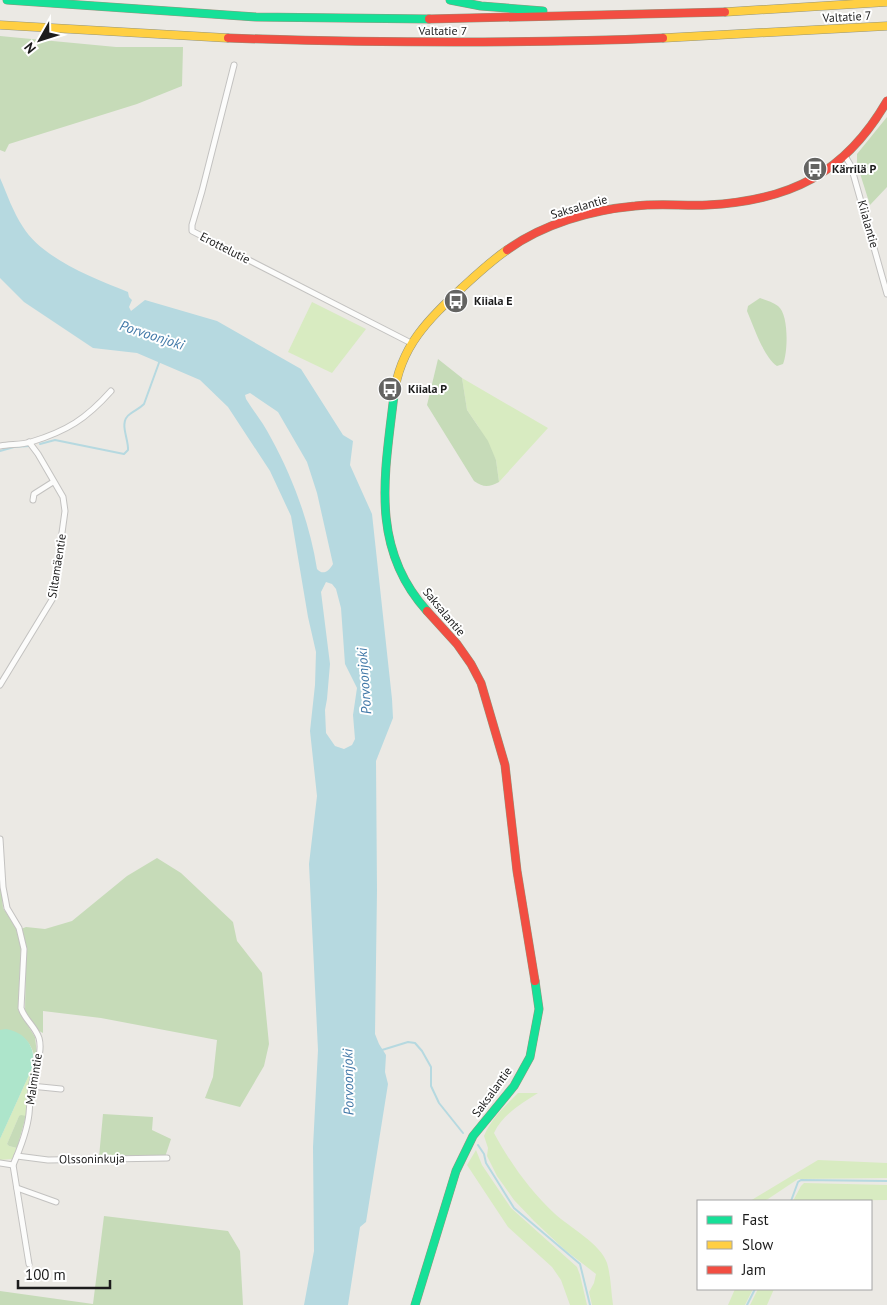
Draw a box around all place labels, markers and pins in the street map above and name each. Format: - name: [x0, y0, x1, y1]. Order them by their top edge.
- bus stop icon: Kärrilä P: [802, 156, 828, 182]
- place label: Kärrilä P: [832, 161, 877, 176]
- bus stop icon: Kiiala E: [443, 288, 469, 314]
- place label: Kiiala E: [474, 293, 513, 308]
- bus stop icon: Kiiala P: [377, 376, 403, 402]
- place label: Kiiala P: [408, 381, 447, 396]

